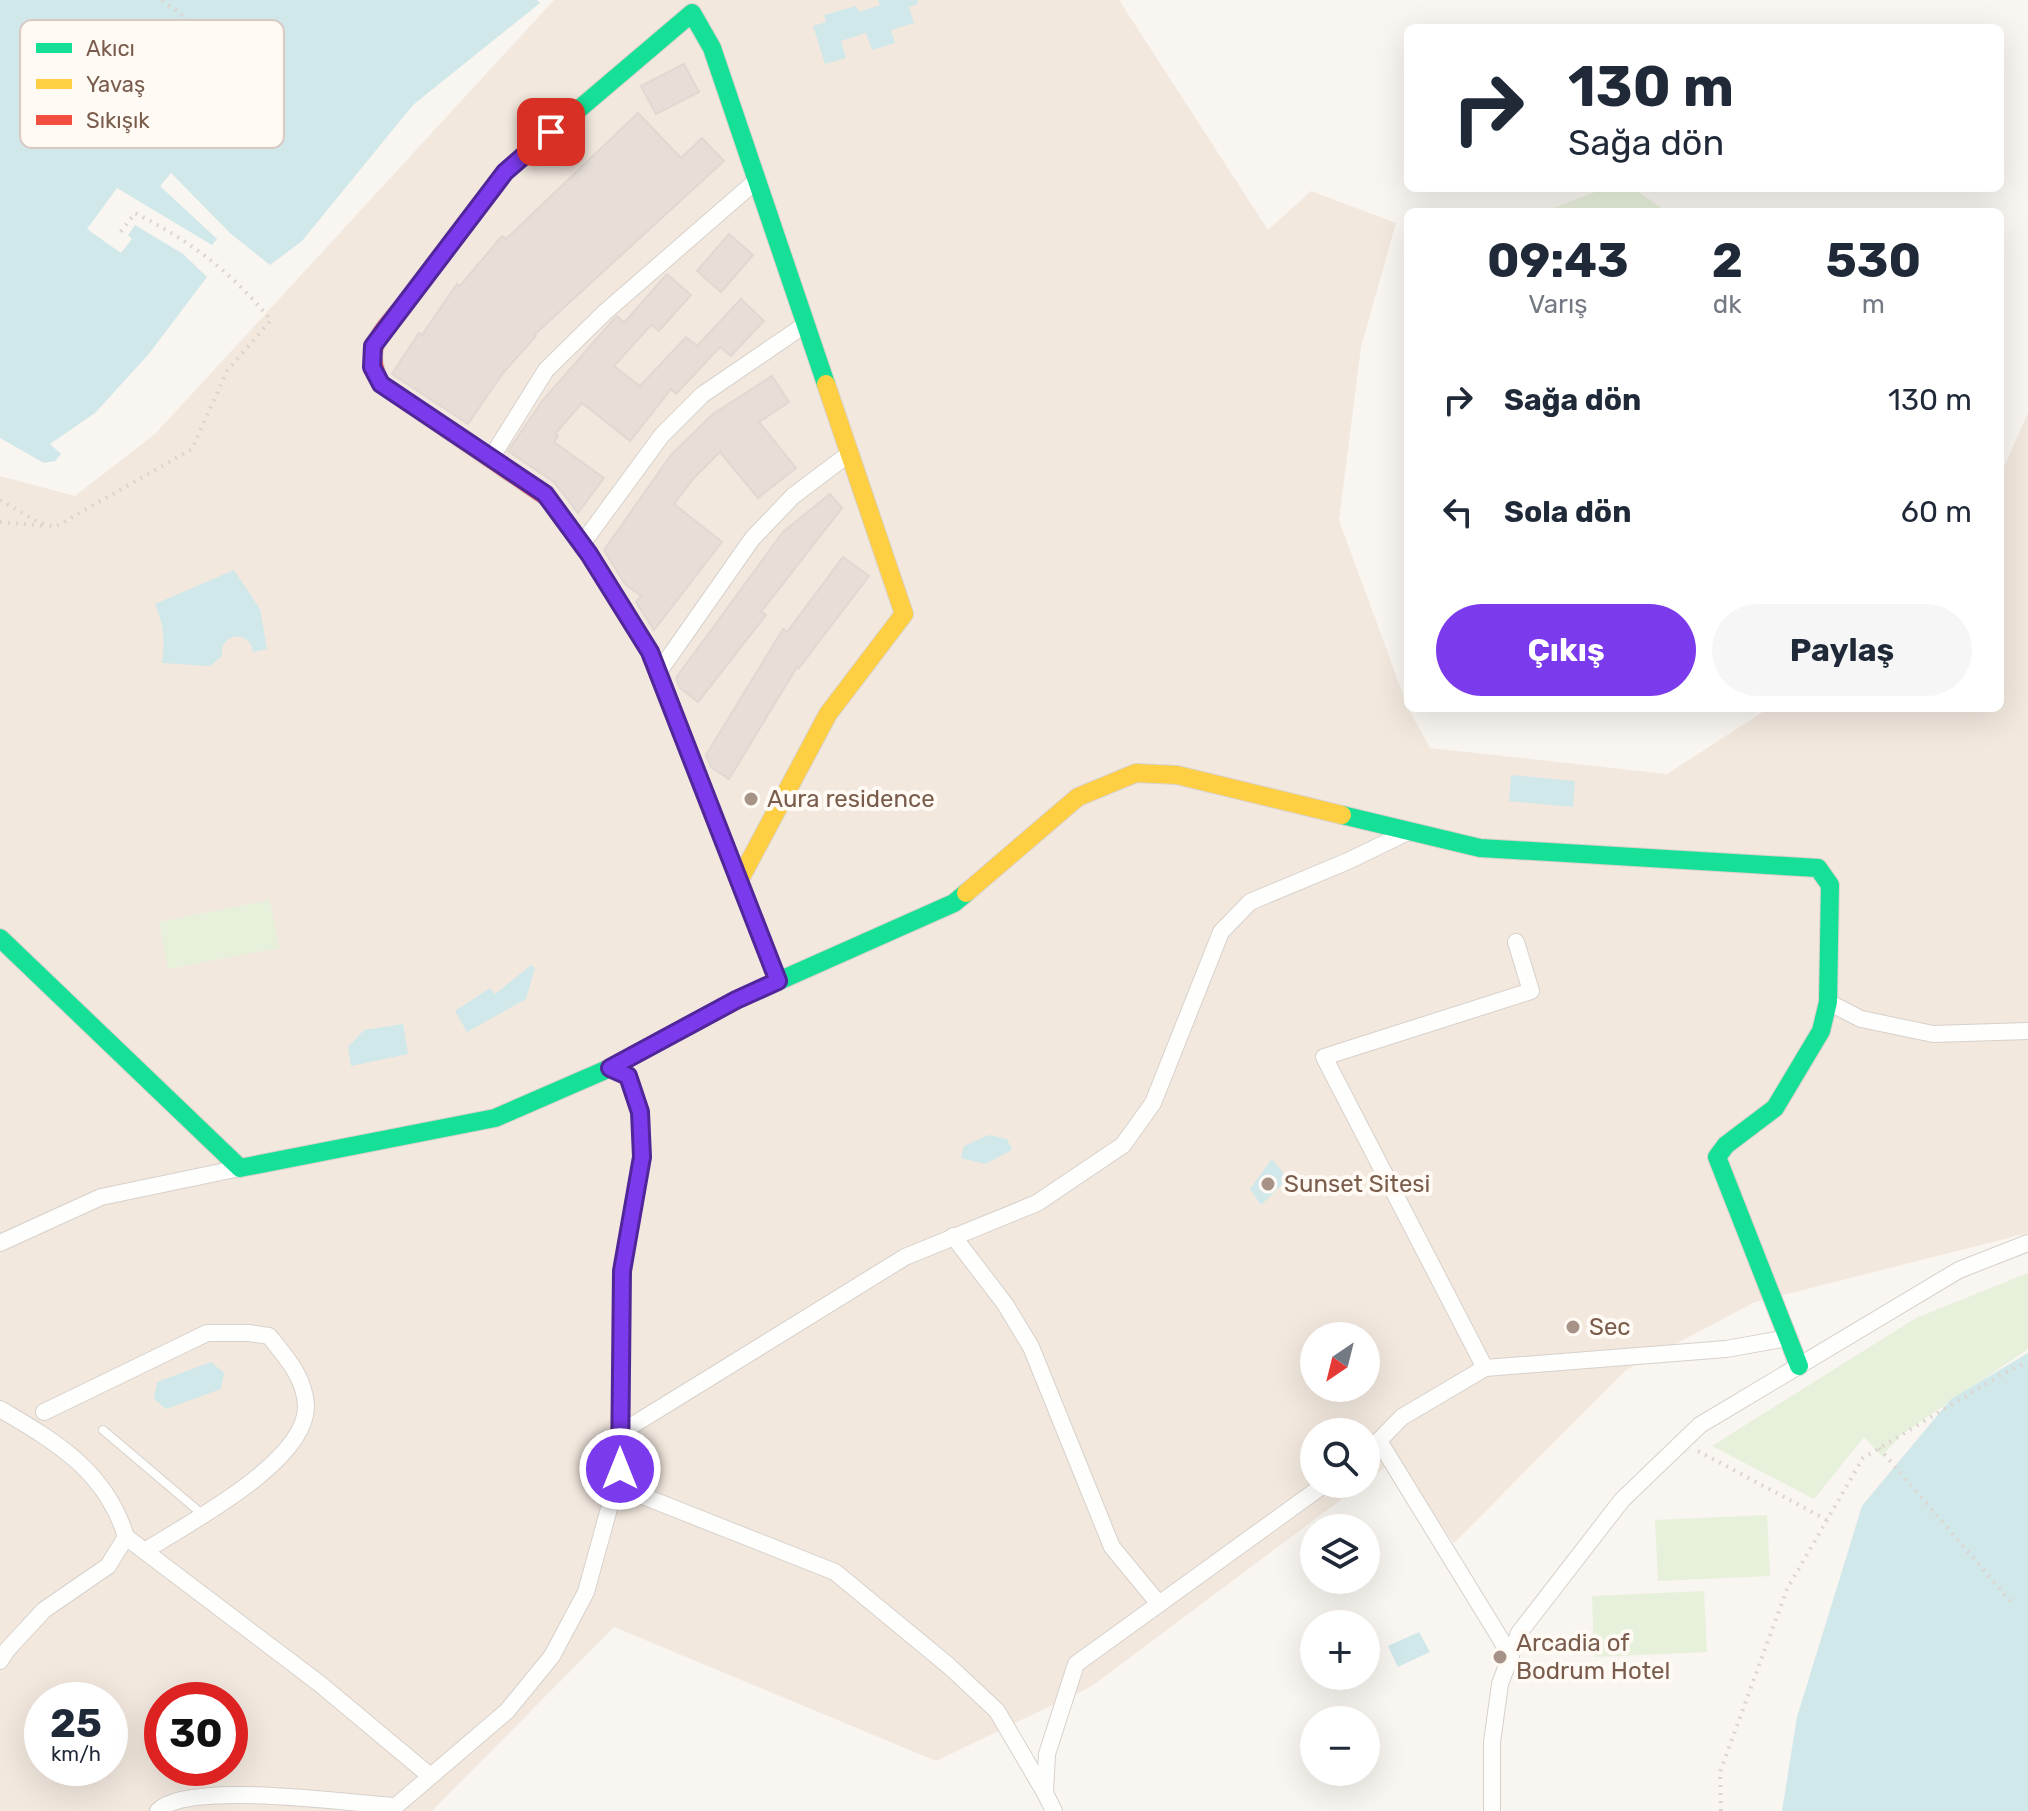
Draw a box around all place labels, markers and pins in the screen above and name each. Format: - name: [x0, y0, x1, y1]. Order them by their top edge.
- pin: [517, 98, 585, 166]
- place label: Aura residence: [767, 785, 935, 813]
- marker: Aura residence: [742, 790, 760, 808]
- place label: Sunset Sitesi: [1284, 1170, 1430, 1198]
- marker: Sunset Sitesi: [1259, 1175, 1277, 1193]
- place label: Sec: [1589, 1313, 1631, 1341]
- marker: Sec: [1564, 1318, 1582, 1336]
- place label: Arcadia of Bodrum Hotel: [1516, 1629, 1670, 1685]
- marker: Arcadia of Bodrum Hotel: [1491, 1648, 1509, 1666]

